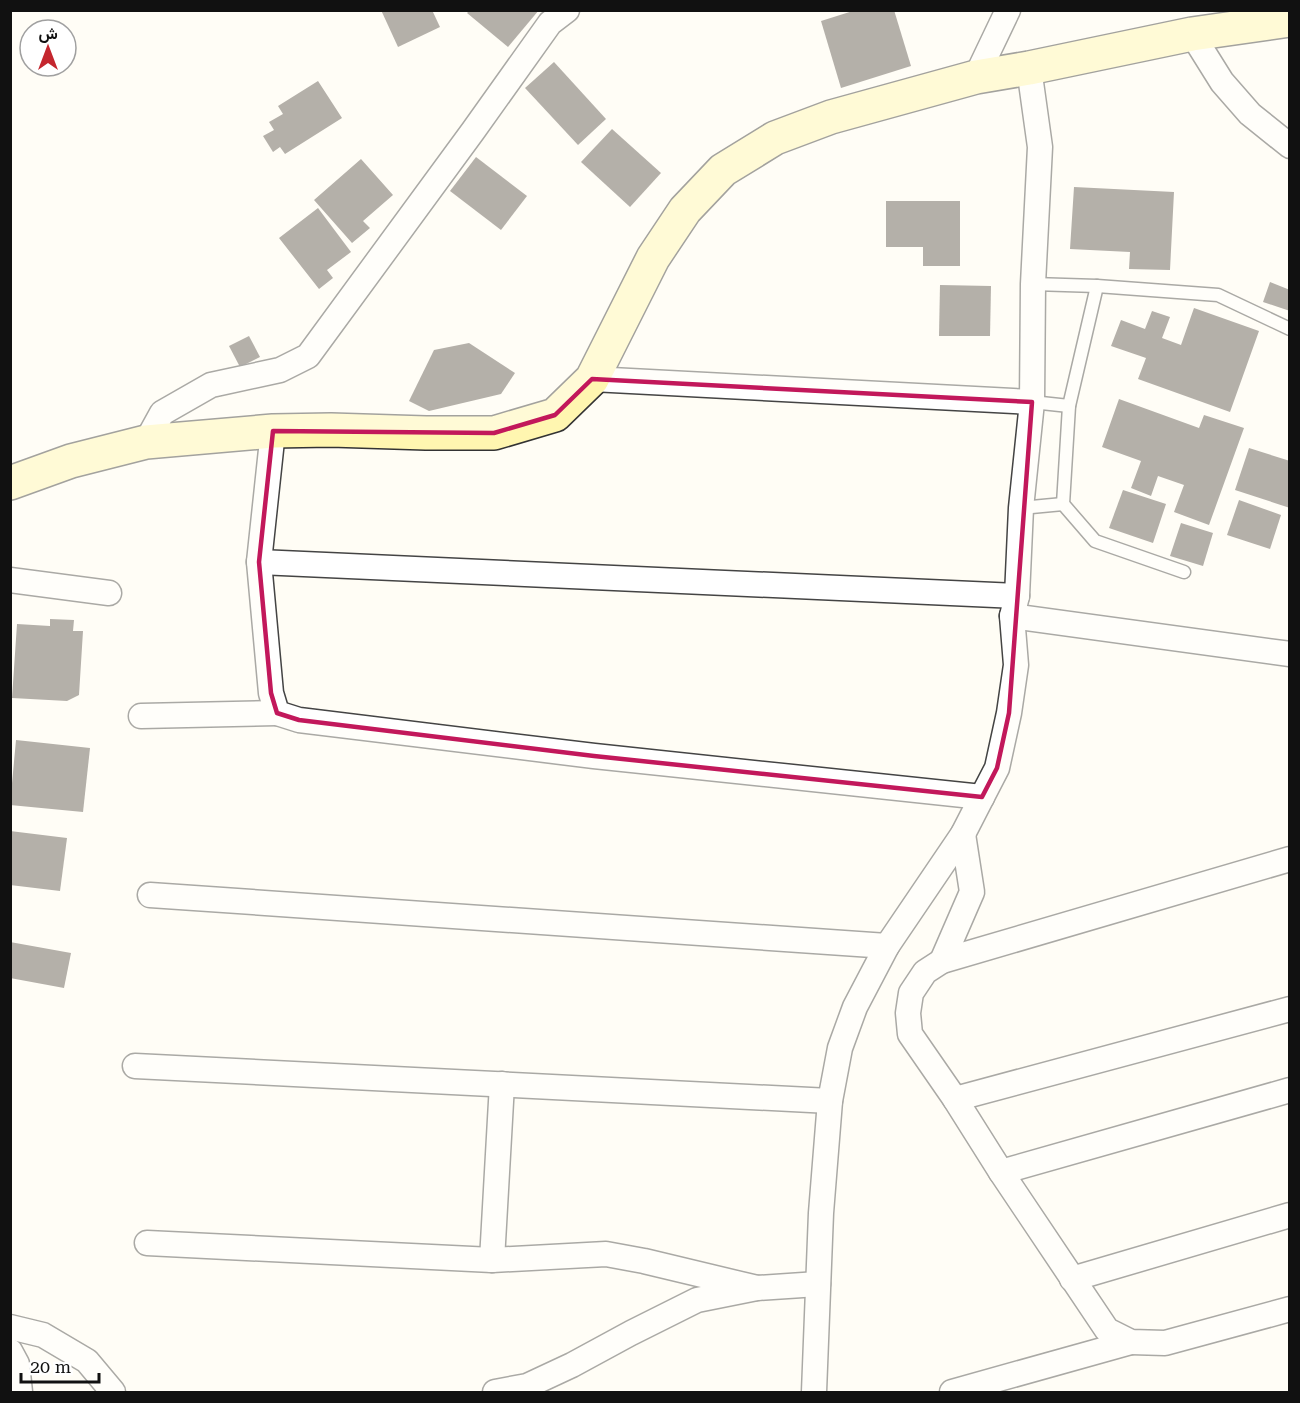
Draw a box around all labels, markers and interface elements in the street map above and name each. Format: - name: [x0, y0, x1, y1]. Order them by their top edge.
- north arrow: [18, 18, 78, 78]
- text: ش: [38, 24, 58, 43]
- scale bar: [21, 1346, 99, 1384]
- text: 20 m: [30, 1356, 71, 1377]

